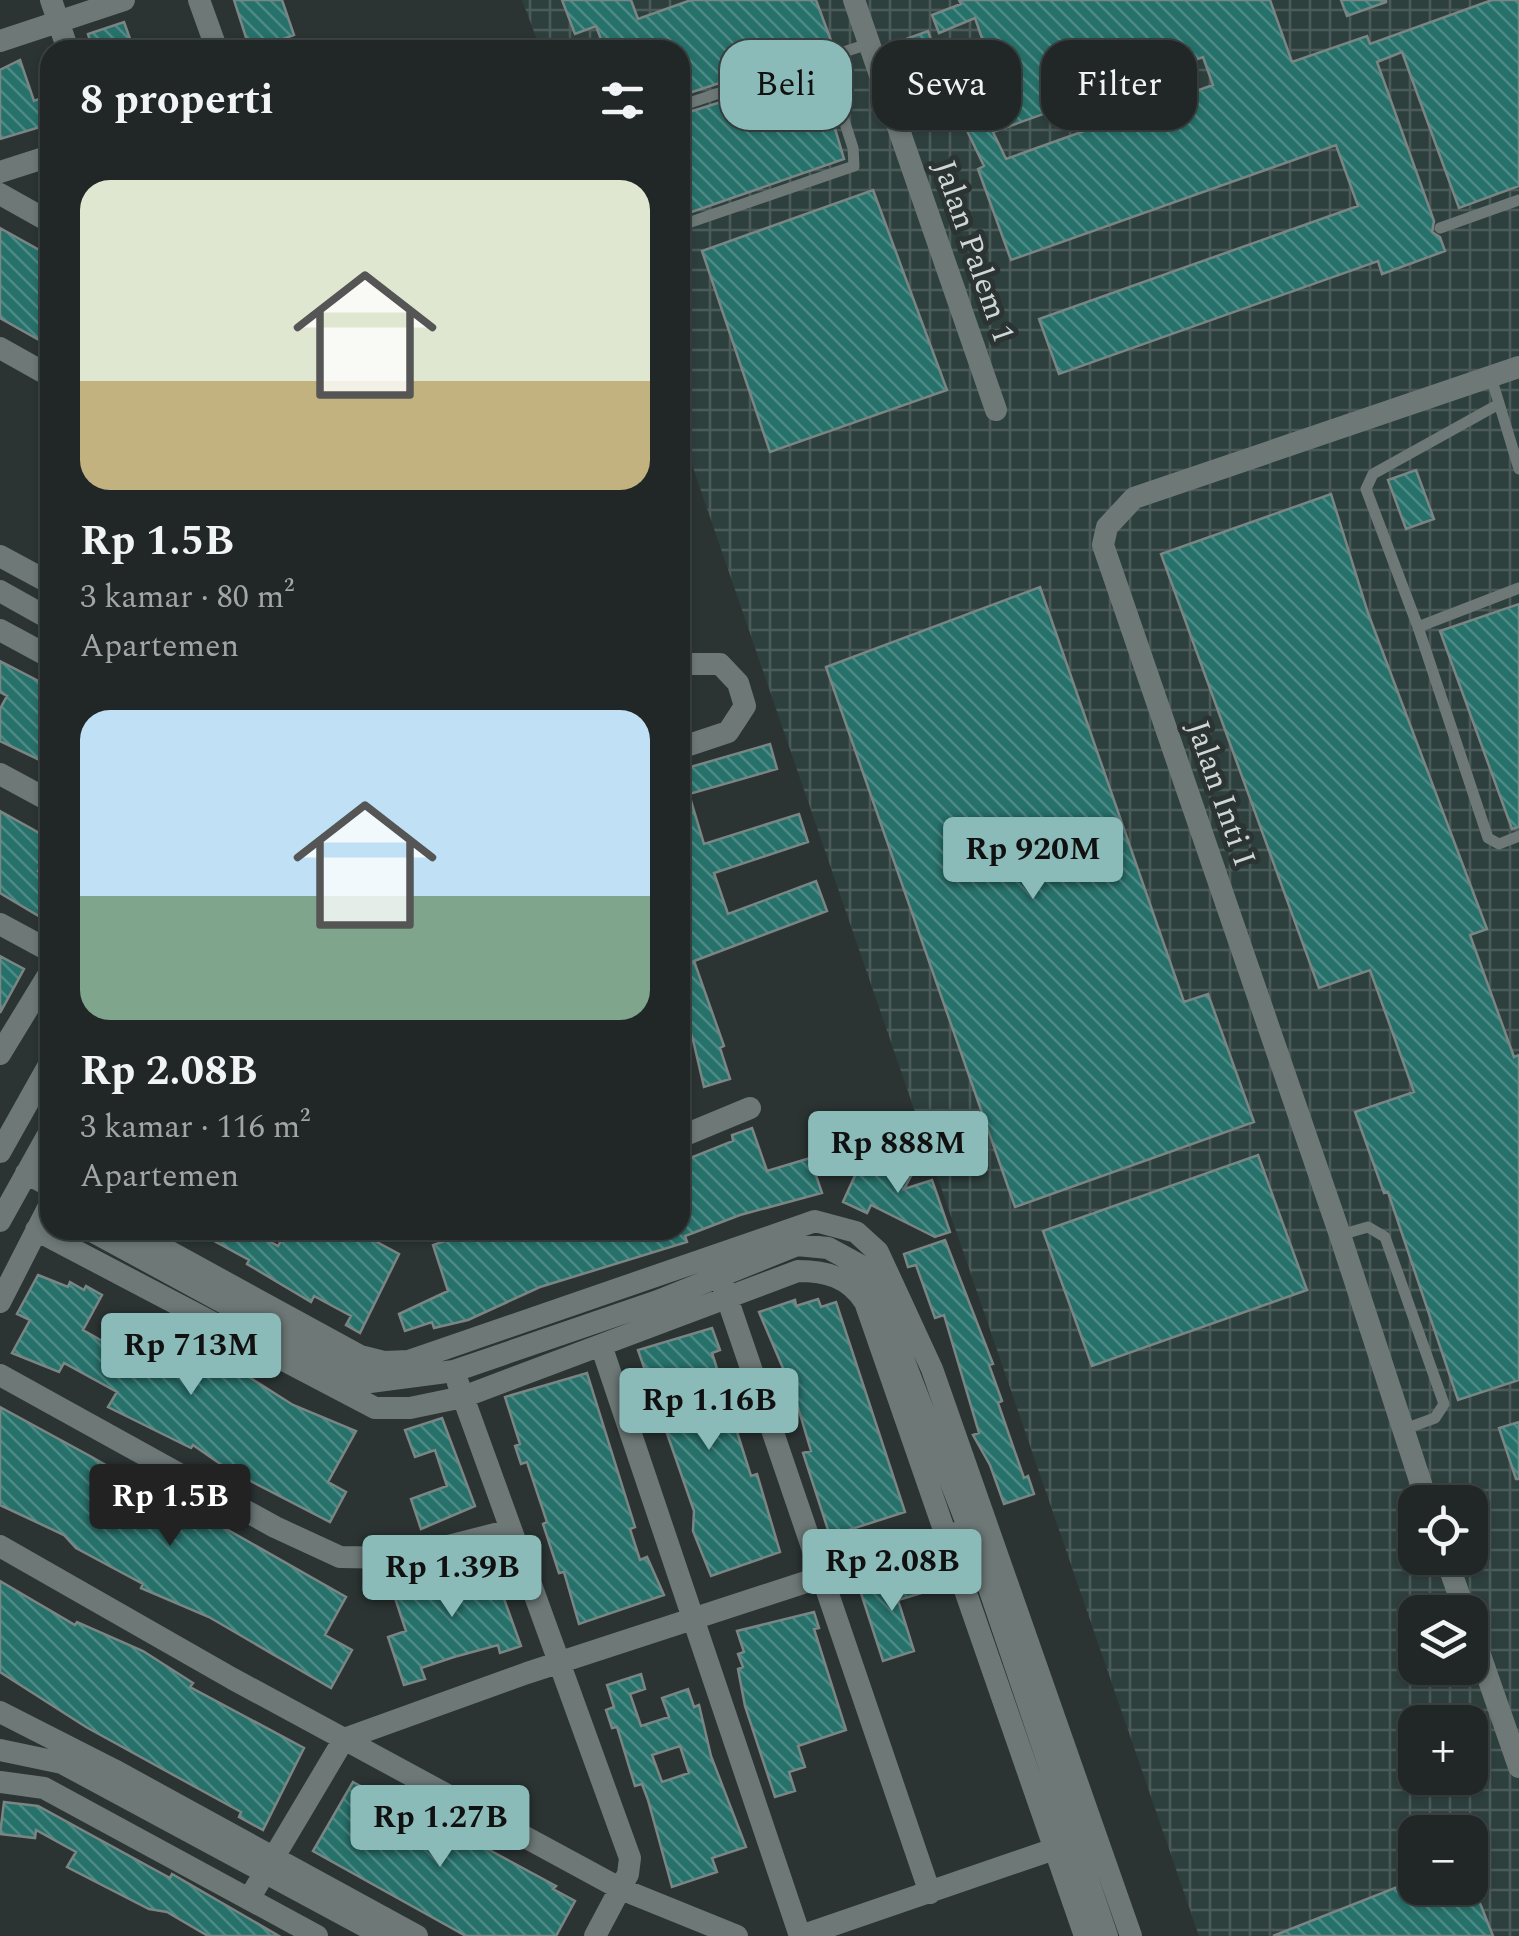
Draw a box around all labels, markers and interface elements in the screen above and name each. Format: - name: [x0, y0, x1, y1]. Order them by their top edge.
- chip: Beli: [720, 40, 852, 130]
- chip: Sewa: [872, 40, 1021, 130]
- chip: Filter: [1041, 40, 1197, 130]
- text: 8 properti: [80, 69, 274, 132]
- icon: filters: [595, 73, 650, 128]
- street label: Jalan Palem 1: [919, 154, 1028, 349]
- icon: home: [275, 245, 455, 425]
- text: Rp 1.5B: [80, 510, 234, 573]
- text: 3 kamar · 80 m²: [80, 573, 294, 622]
- text: Apartemen: [80, 622, 239, 671]
- street label: Jalan Inti I: [1173, 714, 1268, 873]
- icon: home: [275, 775, 455, 955]
- pin: Rp 920M: [941, 817, 1125, 902]
- text: Rp 920M: [965, 825, 1101, 874]
- text: Rp 2.08B: [80, 1040, 257, 1103]
- text: 3 kamar · 116 m²: [80, 1103, 310, 1152]
- pin: Rp 888M: [806, 1111, 990, 1196]
- text: Rp 888M: [830, 1119, 966, 1168]
- text: Apartemen: [80, 1152, 239, 1201]
- pin: Rp 713M: [99, 1313, 283, 1398]
- text: Rp 713M: [123, 1321, 259, 1370]
- pin: Rp 1.16B: [606, 1368, 812, 1453]
- text: Rp 1.16B: [641, 1376, 777, 1425]
- pin: Rp 1.5B: [78, 1464, 262, 1549]
- text: Rp 1.5B: [111, 1472, 229, 1521]
- map controls: [1398, 1485, 1488, 1905]
- button: locate: [1398, 1485, 1488, 1575]
- pin: Rp 2.08B: [789, 1529, 995, 1614]
- pin: Rp 1.39B: [349, 1535, 555, 1620]
- text: Rp 2.08B: [824, 1537, 960, 1586]
- text: Rp 1.39B: [384, 1543, 520, 1592]
- button: layers: [1398, 1595, 1488, 1685]
- button: +: [1398, 1705, 1488, 1795]
- pin: Rp 1.27B: [337, 1785, 543, 1870]
- text: Rp 1.27B: [372, 1793, 508, 1842]
- button: −: [1398, 1815, 1488, 1905]

